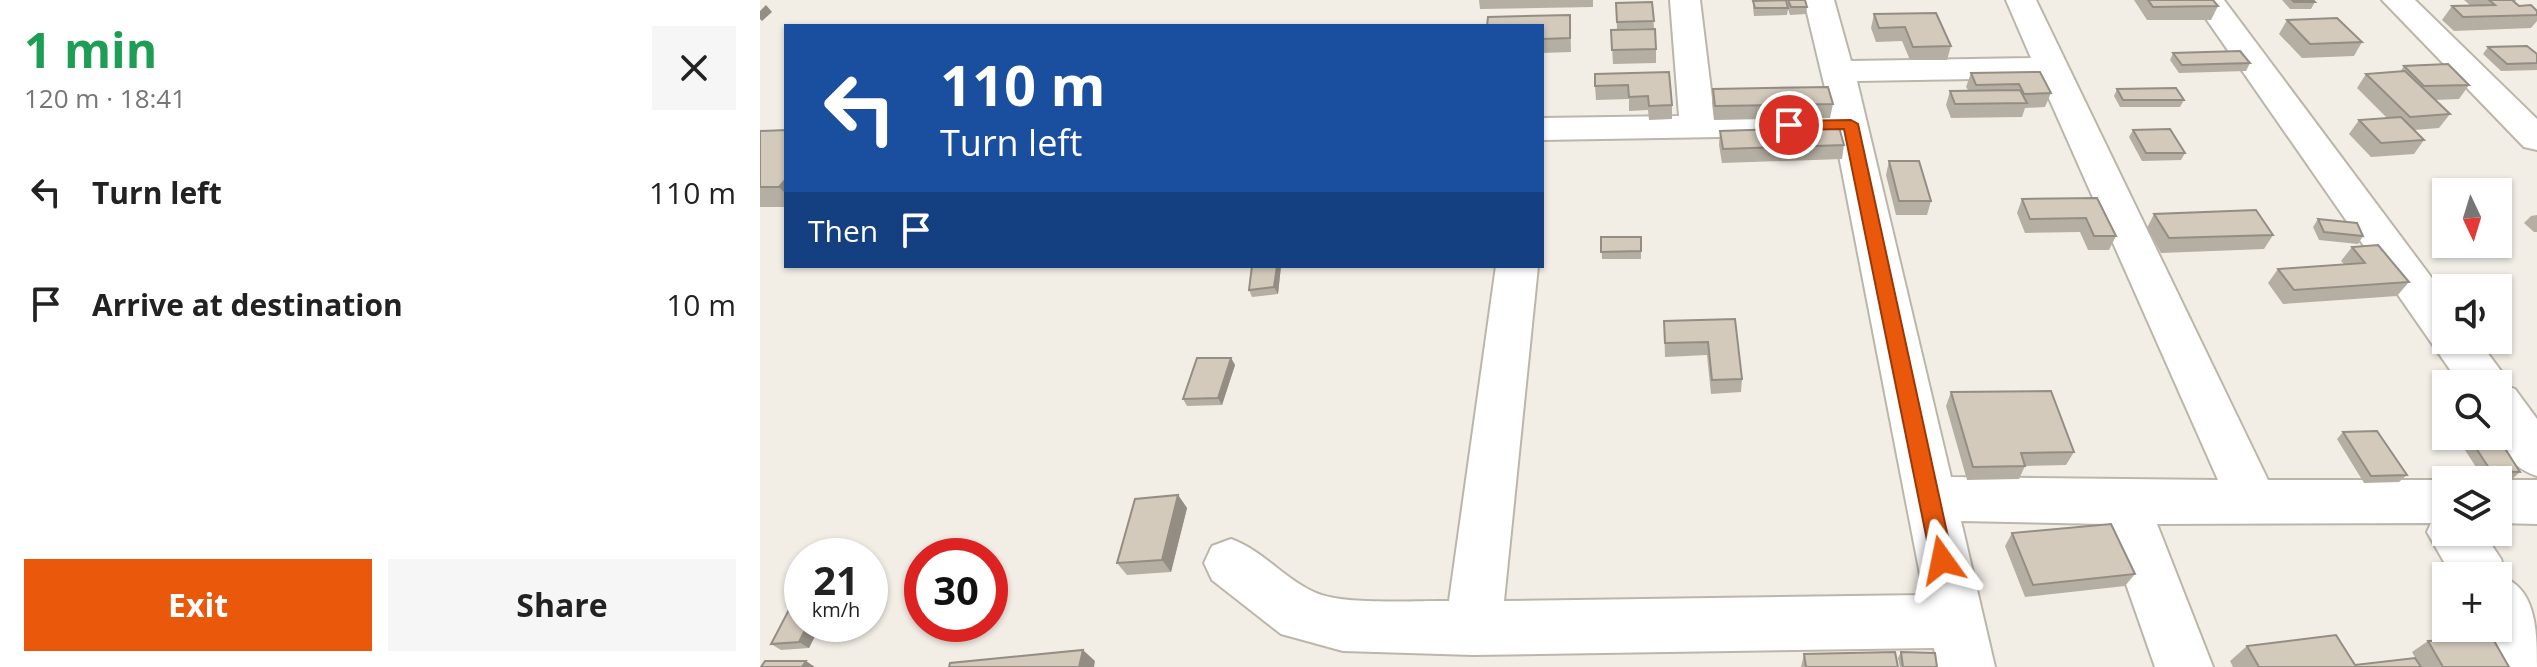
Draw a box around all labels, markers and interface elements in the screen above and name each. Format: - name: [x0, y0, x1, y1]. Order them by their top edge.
- text: 1 min: [24, 17, 157, 82]
- button: close: [652, 26, 736, 110]
- text: 110 m: [940, 46, 1106, 122]
- icon: left: [808, 56, 912, 160]
- text: 120 m · 18:41: [24, 80, 186, 116]
- pin: [1755, 91, 1823, 159]
- icon: arrive: [1767, 103, 1811, 147]
- text: Turn left: [940, 118, 1082, 167]
- icon: left: [24, 170, 68, 214]
- text: Turn left: [92, 172, 222, 213]
- text: 110 m: [649, 172, 736, 213]
- north arrow: [2432, 178, 2512, 258]
- map controls: [2432, 178, 2512, 642]
- icon: arrive: [894, 208, 938, 252]
- text: Then: [808, 210, 878, 251]
- button: sound: [2432, 274, 2512, 354]
- icon: arrive: [24, 282, 68, 326]
- text: Arrive at destination: [92, 284, 403, 325]
- text: 10 m: [666, 284, 736, 325]
- button: search: [2432, 370, 2512, 450]
- button: layers: [2432, 466, 2512, 546]
- position arrow: [1900, 518, 1984, 602]
- speed limit sign: 30: [904, 538, 1008, 642]
- text: 21: [813, 552, 859, 607]
- button: Exit: [24, 559, 372, 651]
- button: Share: [388, 559, 736, 651]
- button: +: [2432, 562, 2512, 642]
- text: km/h: [812, 596, 860, 623]

